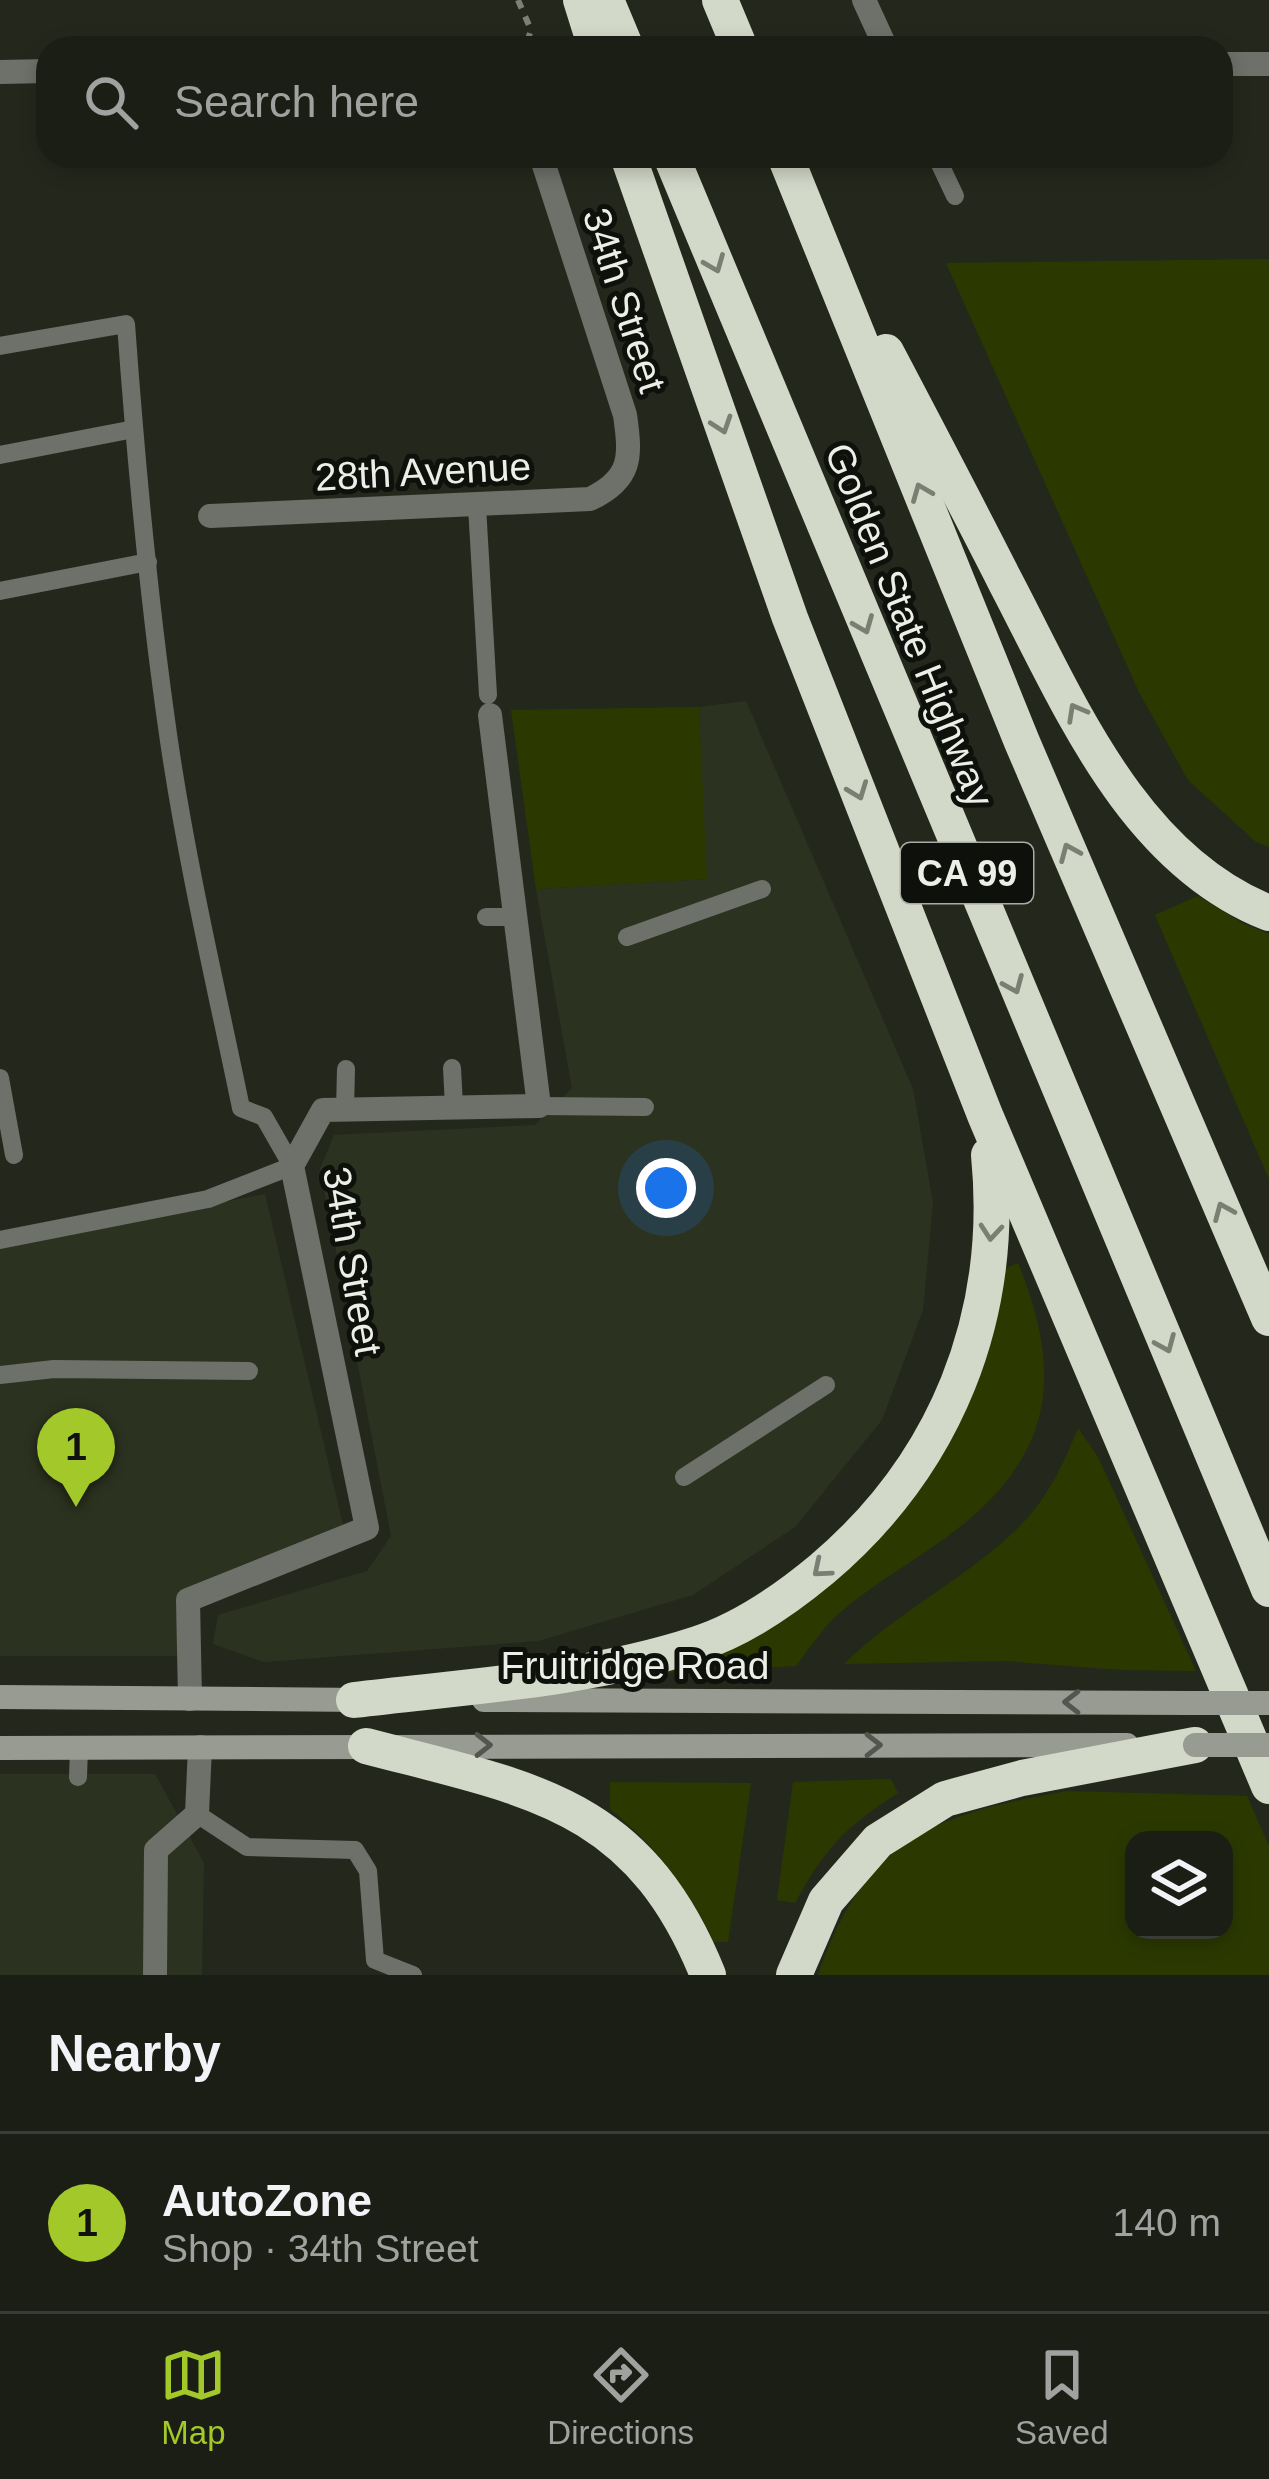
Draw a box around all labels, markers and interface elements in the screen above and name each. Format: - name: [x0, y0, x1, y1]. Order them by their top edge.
- search box: [36, 36, 1233, 168]
- icon: search: [78, 69, 144, 135]
- text: Search here: [174, 76, 419, 127]
- street label: 34th Street: [575, 203, 675, 398]
- one-way arrow: [701, 253, 725, 274]
- one-way arrow: [708, 413, 732, 434]
- street label: Golden State Highway: [817, 437, 1002, 814]
- street label: 28th Avenue: [314, 444, 532, 499]
- one-way arrow: [911, 482, 935, 503]
- one-way arrow: [850, 613, 874, 634]
- one-way arrow: [1067, 703, 1090, 725]
- one-way arrow: [843, 779, 868, 800]
- road number: CA 99: [901, 843, 1033, 903]
- one-way arrow: [1059, 843, 1083, 864]
- one-way arrow: [1000, 973, 1024, 994]
- your location: [636, 1158, 696, 1218]
- street label: 34th Street: [315, 1163, 390, 1359]
- one-way arrow: [1213, 1201, 1237, 1222]
- one-way arrow: [978, 1223, 1004, 1242]
- one-way arrow: [1152, 1332, 1176, 1353]
- pin: 1: [37, 1408, 115, 1507]
- one-way arrow: [813, 1555, 835, 1577]
- street label: Fruitridge Road: [501, 1644, 769, 1687]
- one-way arrow: [1062, 1690, 1081, 1716]
- one-way arrow: [475, 1732, 493, 1758]
- one-way arrow: [865, 1732, 883, 1758]
- map controls: [1125, 1831, 1233, 1939]
- button: layers: [1125, 1831, 1233, 1939]
- text: Nearby: [48, 2025, 221, 2082]
- text: AutoZone: [162, 2175, 372, 2226]
- text: 1: [76, 2201, 98, 2244]
- text: 140 m: [1113, 2201, 1221, 2244]
- text: Shop · 34th Street: [162, 2227, 479, 2270]
- tab: Map: [160, 2342, 226, 2452]
- tab: Directions: [547, 2342, 694, 2452]
- tab: Saved: [1015, 2342, 1109, 2452]

